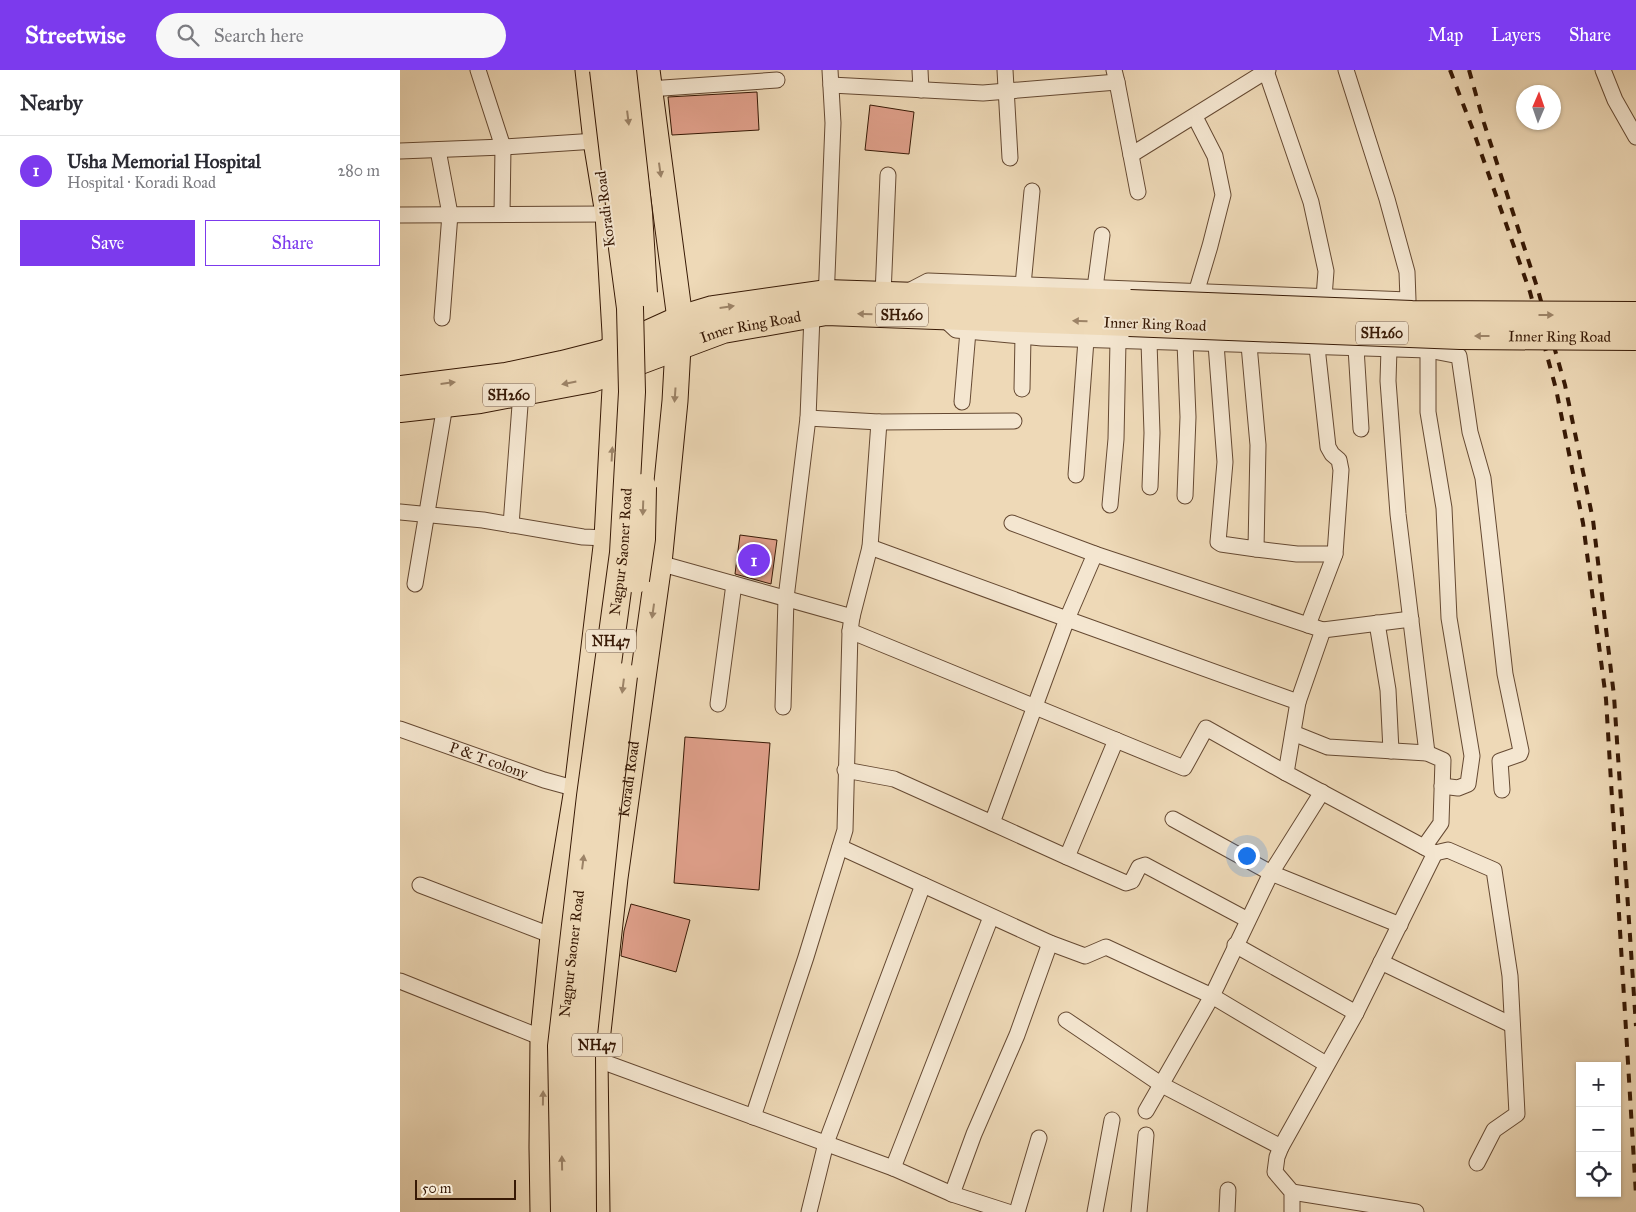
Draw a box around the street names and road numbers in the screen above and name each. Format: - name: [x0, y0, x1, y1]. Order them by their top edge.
- street label: Koradi Road: [591, 169, 619, 248]
- road number: SH260: [876, 304, 928, 326]
- street label: Inner Ring Road: [698, 307, 803, 347]
- street label: Inner Ring Road: [1103, 313, 1207, 335]
- road number: SH260: [1356, 322, 1408, 344]
- street label: Inner Ring Road: [1508, 327, 1612, 346]
- road number: SH260: [483, 384, 535, 406]
- street label: Nagpur Saoner Road: [606, 487, 636, 617]
- road number: NH47: [586, 630, 636, 652]
- street label: P & T colony: [447, 738, 531, 783]
- street label: Koradi Road: [615, 739, 643, 818]
- street label: Nagpur Saoner Road: [555, 889, 588, 1018]
- road number: NH47: [572, 1034, 622, 1056]

